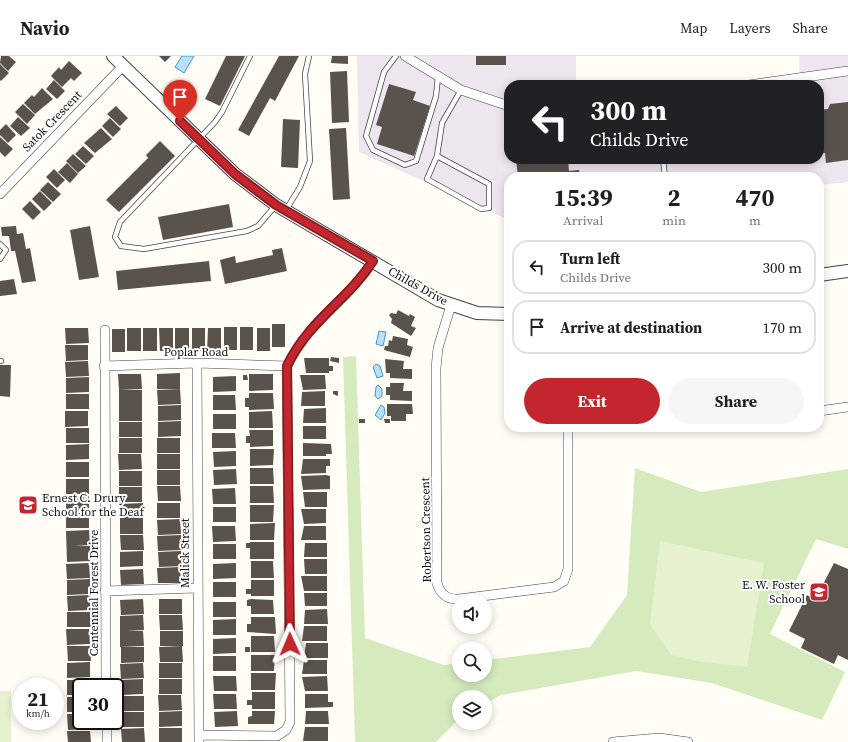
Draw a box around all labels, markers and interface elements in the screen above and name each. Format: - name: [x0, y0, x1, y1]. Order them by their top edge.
- text: Navio: [20, 15, 70, 41]
- text: Map: [680, 18, 707, 38]
- text: Layers: [729, 18, 771, 38]
- text: Share: [793, 18, 828, 38]
- pin: [163, 80, 197, 121]
- icon: arrive: [169, 86, 191, 108]
- street label: Satok Crescent: [19, 87, 85, 155]
- text: 300 m: [590, 91, 667, 129]
- icon: left: [524, 96, 576, 148]
- text: Childs Drive: [590, 127, 689, 152]
- text: 15:39: [554, 181, 613, 214]
- text: 2: [668, 181, 681, 214]
- text: 470: [735, 181, 774, 214]
- text: Arrival: [563, 212, 603, 229]
- text: min: [662, 212, 686, 229]
- text: m: [749, 212, 761, 229]
- text: Turn left: [560, 248, 620, 269]
- icon: left: [526, 256, 548, 278]
- text: 300 m: [762, 257, 802, 278]
- street label: Childs Drive: [385, 263, 451, 309]
- text: Childs Drive: [560, 269, 631, 286]
- icon: arrive: [526, 316, 548, 338]
- text: Arrive at destination: [560, 317, 702, 338]
- text: 170 m: [762, 317, 802, 338]
- street label: Poplar Road: [164, 344, 229, 360]
- button: Exit: [524, 378, 660, 424]
- button: Share: [668, 378, 804, 424]
- street label: Robertson Crescent: [417, 477, 435, 583]
- place label: Ernest C. Drury School for the Deaf: [42, 490, 146, 520]
- school or university icon: Ernest C. Drury School for the Deaf: [17, 494, 39, 516]
- street label: Malick Street: [177, 518, 193, 588]
- street label: Centennial Forest Drive: [86, 530, 102, 656]
- place label: E. W. Foster School: [742, 577, 805, 607]
- school or university icon: E. W. Foster School: [808, 581, 830, 603]
- map controls: [452, 594, 492, 730]
- button: sound: [452, 594, 492, 634]
- position arrow: [269, 623, 311, 665]
- button: search: [452, 642, 492, 682]
- speed limit sign: 30: [72, 678, 124, 730]
- text: 21: [27, 685, 49, 713]
- button: layers: [452, 690, 492, 730]
- text: km/h: [26, 707, 50, 720]

